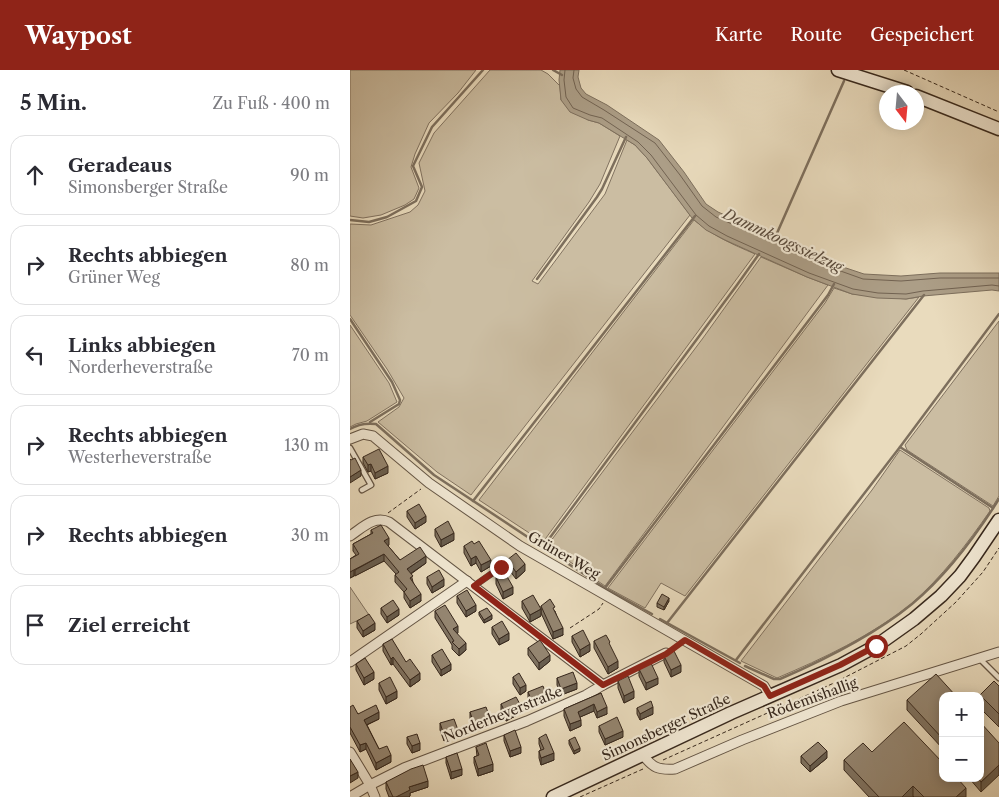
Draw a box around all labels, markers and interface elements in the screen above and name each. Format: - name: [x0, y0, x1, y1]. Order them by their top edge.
- text: Waypost: [25, 21, 132, 50]
- text: Karte: [715, 24, 763, 46]
- text: Route: [791, 24, 842, 46]
- text: Gespeichert: [870, 24, 974, 46]
- north arrow: [879, 85, 924, 130]
- text: 5 Min.: [20, 90, 87, 115]
- text: Zu Fuß · 400 m: [212, 93, 330, 113]
- text: Geradeaus: [68, 154, 172, 177]
- icon: ahead: [21, 161, 49, 189]
- text: 90 m: [290, 165, 329, 185]
- text: Simonsberger Straße: [68, 177, 228, 197]
- water label: Dammkoogssielzug: [719, 203, 847, 277]
- text: Rechts abbiegen: [68, 244, 228, 267]
- icon: right: [21, 251, 49, 279]
- text: 80 m: [290, 255, 329, 275]
- text: Grüner Weg: [68, 267, 160, 287]
- text: Links abbiegen: [68, 334, 216, 357]
- icon: left: [21, 341, 49, 369]
- text: 70 m: [292, 345, 329, 365]
- text: Norderheverstraße: [68, 357, 213, 377]
- text: Rechts abbiegen: [68, 424, 228, 447]
- icon: right: [21, 431, 49, 459]
- text: 130 m: [284, 435, 329, 455]
- text: Westerheverstraße: [68, 447, 212, 467]
- icon: right: [21, 521, 49, 549]
- text: Rechts abbiegen: [68, 524, 228, 547]
- text: 30 m: [291, 525, 329, 545]
- street label: Grüner Weg: [525, 527, 604, 583]
- route end: [490, 556, 513, 579]
- icon: arrive: [21, 611, 49, 639]
- text: Ziel erreicht: [68, 614, 190, 637]
- route start: [865, 635, 888, 658]
- street label: Rödemishallig: [764, 673, 860, 723]
- street label: Norderheverstraße: [441, 682, 565, 746]
- street label: Simonsberger Straße: [599, 689, 733, 765]
- map controls: [939, 692, 984, 782]
- button: +: [939, 692, 984, 737]
- button: −: [939, 737, 984, 782]

